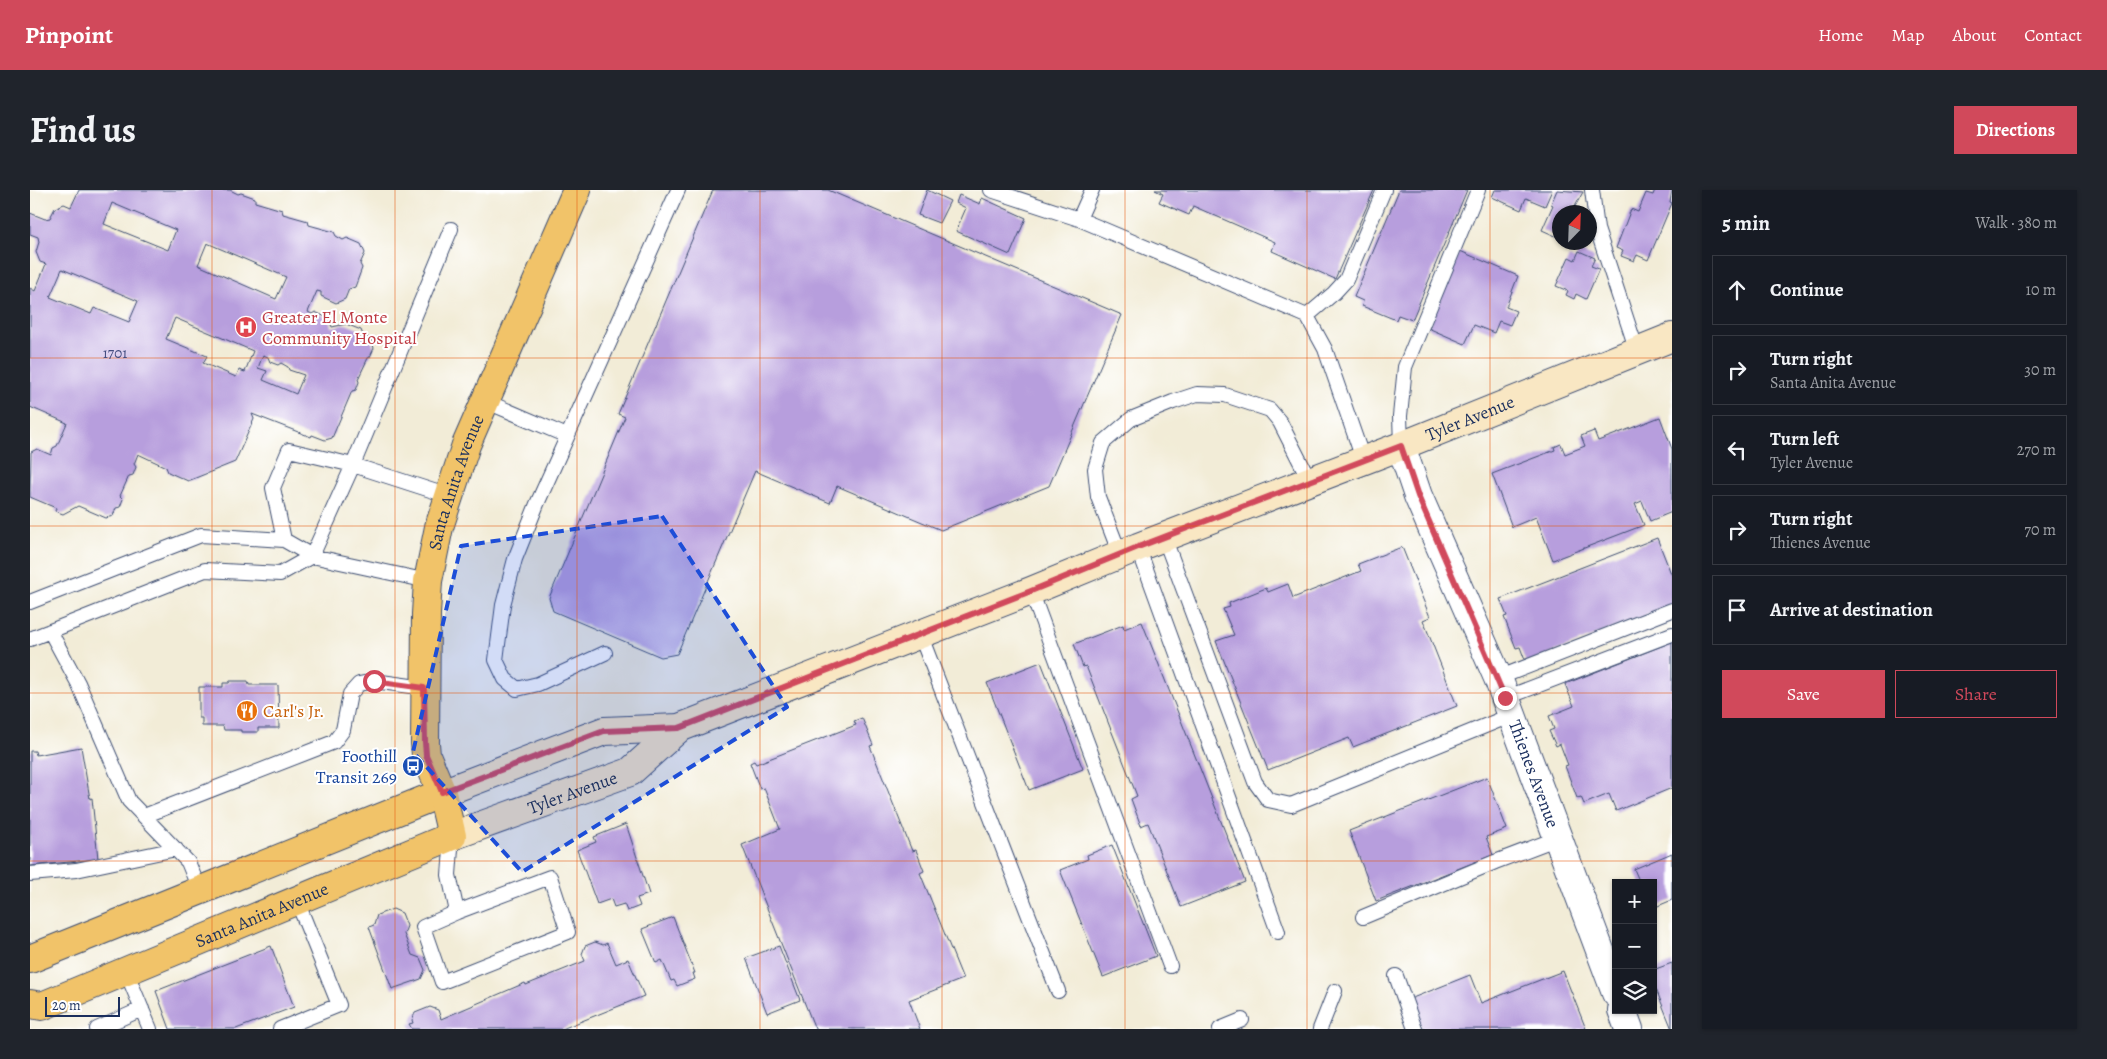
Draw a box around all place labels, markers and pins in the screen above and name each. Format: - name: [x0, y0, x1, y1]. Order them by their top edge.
- place label: Greater El Monte Community Hospital: [262, 305, 417, 350]
- hospital icon: Greater El Monte Community Hospital: [234, 315, 258, 339]
- restaurant icon: Carl's Jr.: [235, 699, 259, 723]
- place label: Carl's Jr.: [263, 699, 324, 723]
- place label: Foothill Transit 269: [316, 744, 398, 789]
- bus stop icon: Foothill Transit 269: [401, 754, 425, 778]

